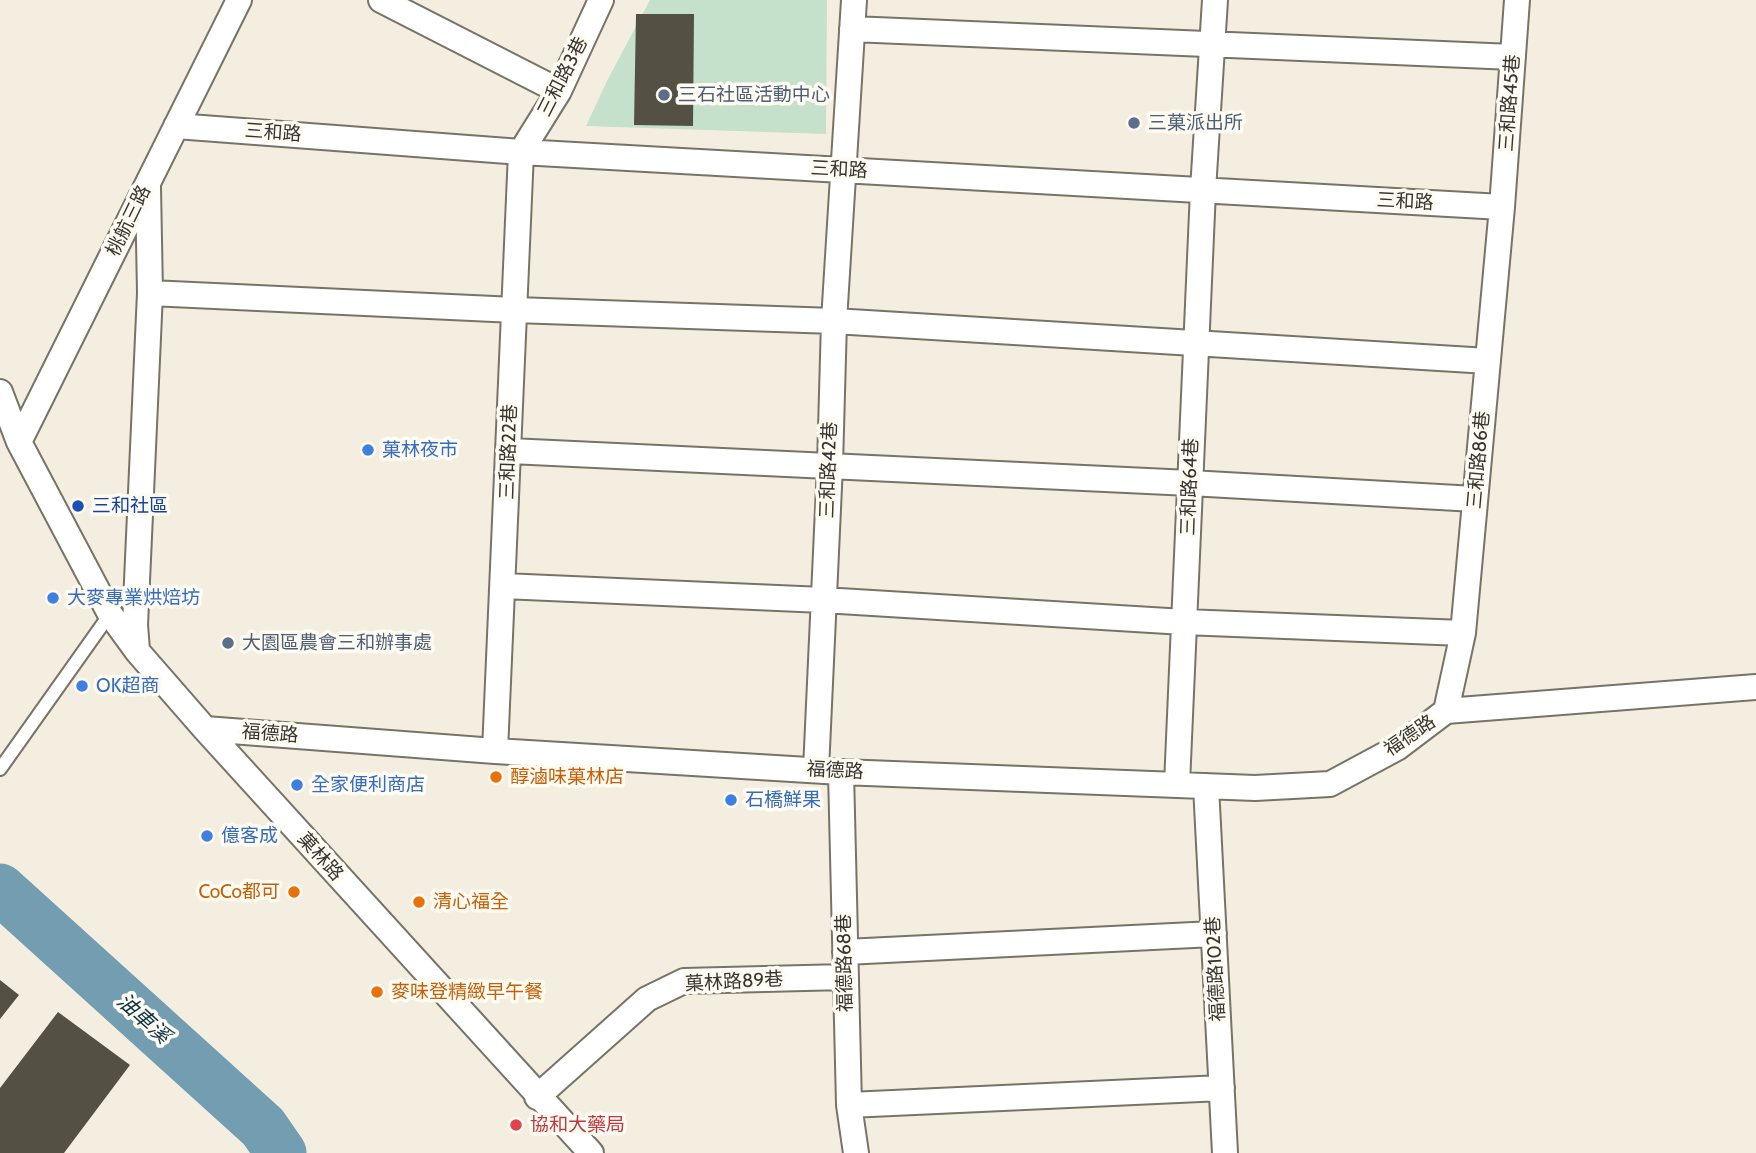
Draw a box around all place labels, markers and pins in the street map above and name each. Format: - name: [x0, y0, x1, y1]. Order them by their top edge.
- place label: 三石社區活動中心: [678, 84, 830, 106]
- marker: 三石社區活動中心: [656, 87, 672, 103]
- place label: 三菓派出所: [1148, 112, 1243, 134]
- marker: 三菓派出所: [1126, 115, 1142, 131]
- place label: 菓林夜市: [382, 439, 458, 461]
- marker: 菓林夜市: [360, 442, 376, 458]
- place label: 三和社區: [92, 495, 168, 517]
- marker: 三和社區: [70, 498, 86, 514]
- place label: 大麥專業烘焙坊: [67, 587, 200, 609]
- marker: 大麥專業烘焙坊: [45, 590, 61, 606]
- place label: 大園區農會三和辦事處: [242, 632, 432, 654]
- marker: 大園區農會三和辦事處: [220, 635, 236, 651]
- place label: OK超商: [96, 675, 159, 697]
- marker: OK超商: [74, 678, 90, 694]
- place label: 醇滷味菓林店: [510, 766, 624, 788]
- marker: 醇滷味菓林店: [488, 769, 504, 785]
- place label: 全家便利商店: [311, 774, 425, 796]
- marker: 全家便利商店: [289, 777, 305, 793]
- place label: 石橋鮮果: [745, 789, 821, 811]
- marker: 石橋鮮果: [723, 792, 739, 808]
- place label: 億客成: [221, 825, 278, 847]
- marker: 億客成: [199, 828, 215, 844]
- place label: CoCo都可: [198, 881, 280, 903]
- marker: CoCo都可: [286, 884, 302, 900]
- place label: 清心福全: [433, 891, 509, 913]
- marker: 清心福全: [411, 894, 427, 910]
- place label: 麥味登精緻早午餐: [391, 981, 543, 1003]
- marker: 麥味登精緻早午餐: [369, 984, 385, 1000]
- place label: 協和大藥局: [530, 1114, 625, 1136]
- marker: 協和大藥局: [508, 1117, 524, 1133]

